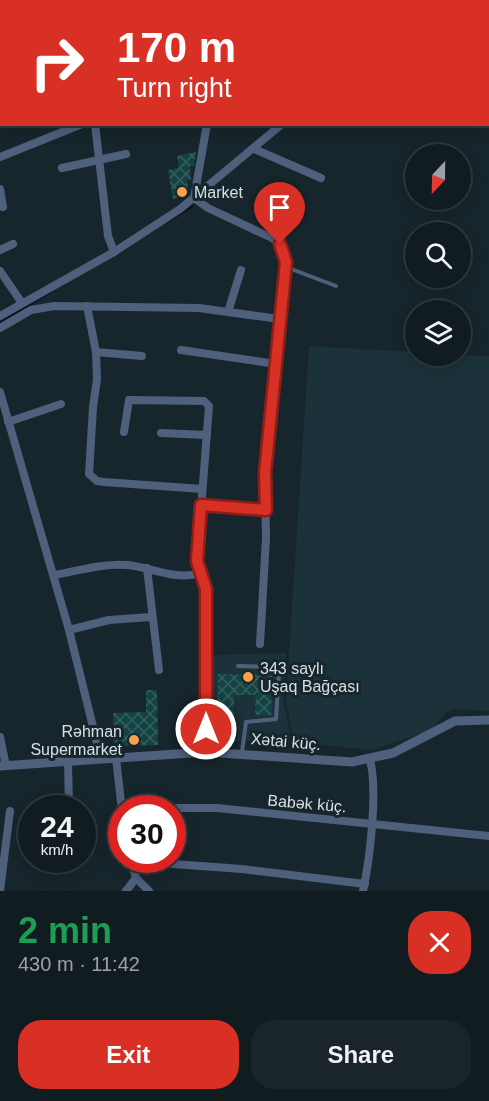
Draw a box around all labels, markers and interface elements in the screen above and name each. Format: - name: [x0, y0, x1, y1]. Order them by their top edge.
- icon: right: [18, 24, 96, 102]
- text: 170 m: [117, 24, 236, 71]
- text: Turn right: [117, 73, 232, 103]
- north arrow: [405, 144, 471, 210]
- map controls: [405, 144, 471, 366]
- pin: [254, 182, 305, 244]
- place label: Market: [194, 184, 243, 201]
- marker: Market: [175, 185, 189, 199]
- icon: arrive: [263, 191, 296, 224]
- button: search: [405, 222, 471, 288]
- button: layers: [405, 300, 471, 366]
- place label: 343 saylı Uşaq Bağçası: [260, 660, 360, 695]
- marker: 343 saylı Uşaq Bağçası: [241, 670, 255, 684]
- position arrow: [174, 697, 238, 761]
- place label: Rəhman Supermarket: [30, 723, 123, 758]
- street label: Xətai küç.: [250, 730, 322, 753]
- marker: Rəhman Supermarket: [127, 733, 141, 747]
- street label: Babək küç.: [267, 792, 347, 815]
- speed limit sign: 30: [108, 795, 186, 873]
- text: 24: [40, 810, 74, 843]
- text: km/h: [41, 841, 73, 858]
- text: 2 min: [18, 910, 112, 951]
- button: close: [408, 911, 471, 974]
- text: 430 m · 11:42: [18, 953, 140, 975]
- button: Exit: [18, 1020, 239, 1089]
- button: Share: [251, 1020, 471, 1089]

